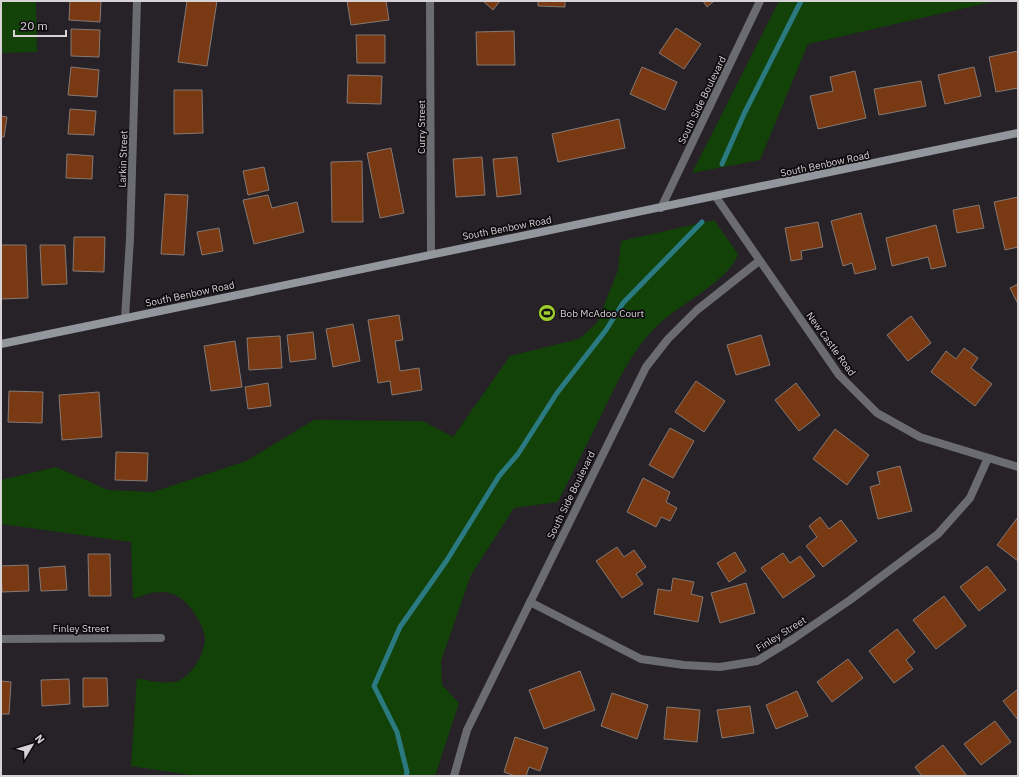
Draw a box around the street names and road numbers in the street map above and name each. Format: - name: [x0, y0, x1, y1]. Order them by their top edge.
- street label: South Side Boulevard: [675, 54, 729, 146]
- street label: Curry Street: [415, 99, 428, 154]
- street label: Larkin Street: [116, 130, 131, 188]
- street label: South Benbow Road: [779, 148, 871, 180]
- street label: South Benbow Road: [461, 213, 553, 243]
- street label: South Benbow Road: [144, 278, 236, 310]
- street label: New Castle Road: [803, 309, 859, 379]
- street label: South Side Boulevard: [544, 449, 598, 541]
- street label: Finley Street: [754, 613, 809, 655]
- street label: Finley Street: [53, 622, 110, 635]

